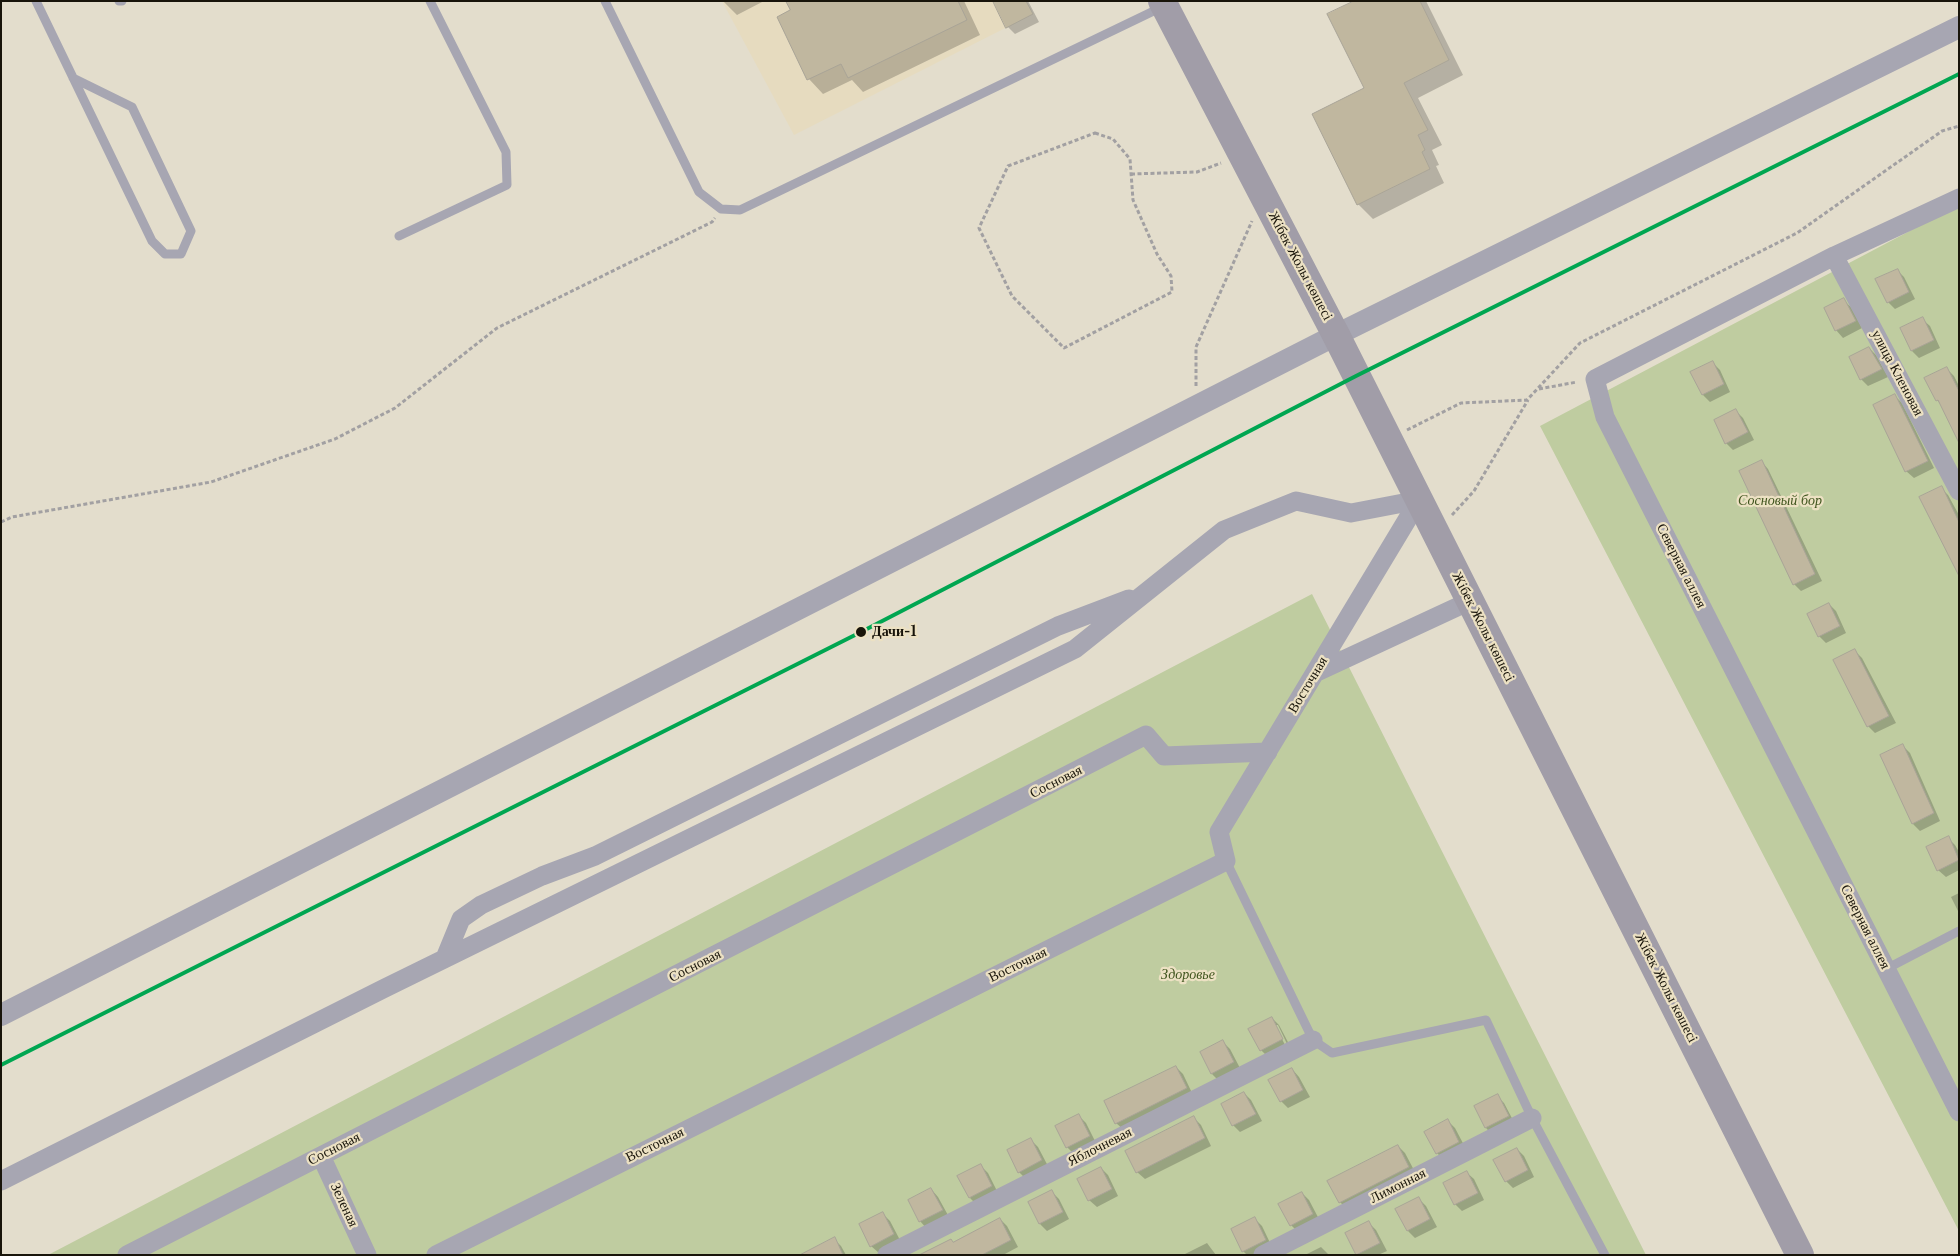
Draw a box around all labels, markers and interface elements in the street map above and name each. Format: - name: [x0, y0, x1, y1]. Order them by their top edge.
- street label: Жібек Жолы көшесі: [1264, 209, 1336, 323]
- street label: улица Кленовая: [1867, 327, 1927, 419]
- park label: Сосновый бор: [1738, 493, 1822, 509]
- street label: Северная аллея: [1652, 521, 1710, 611]
- street label: Жібек Жолы көшесі: [1448, 569, 1518, 685]
- place label: Дачи-1: [872, 624, 917, 640]
- marker: Дачи-1: [854, 625, 868, 639]
- street label: Восточная: [1285, 654, 1331, 716]
- street label: Сосновая: [1027, 762, 1085, 802]
- street label: Северная аллея: [1836, 882, 1894, 972]
- street label: Жібек Жолы көшесі: [1631, 930, 1701, 1046]
- street label: Восточная: [986, 944, 1050, 986]
- street label: Сосновая: [666, 946, 724, 986]
- park label: Здоровье: [1161, 967, 1215, 983]
- street label: Восточная: [623, 1124, 687, 1166]
- street label: Яблочневая: [1065, 1124, 1135, 1170]
- street label: Сосновая: [305, 1129, 363, 1169]
- street label: Лимонная: [1367, 1165, 1429, 1207]
- street label: Зеленая: [327, 1180, 361, 1230]

